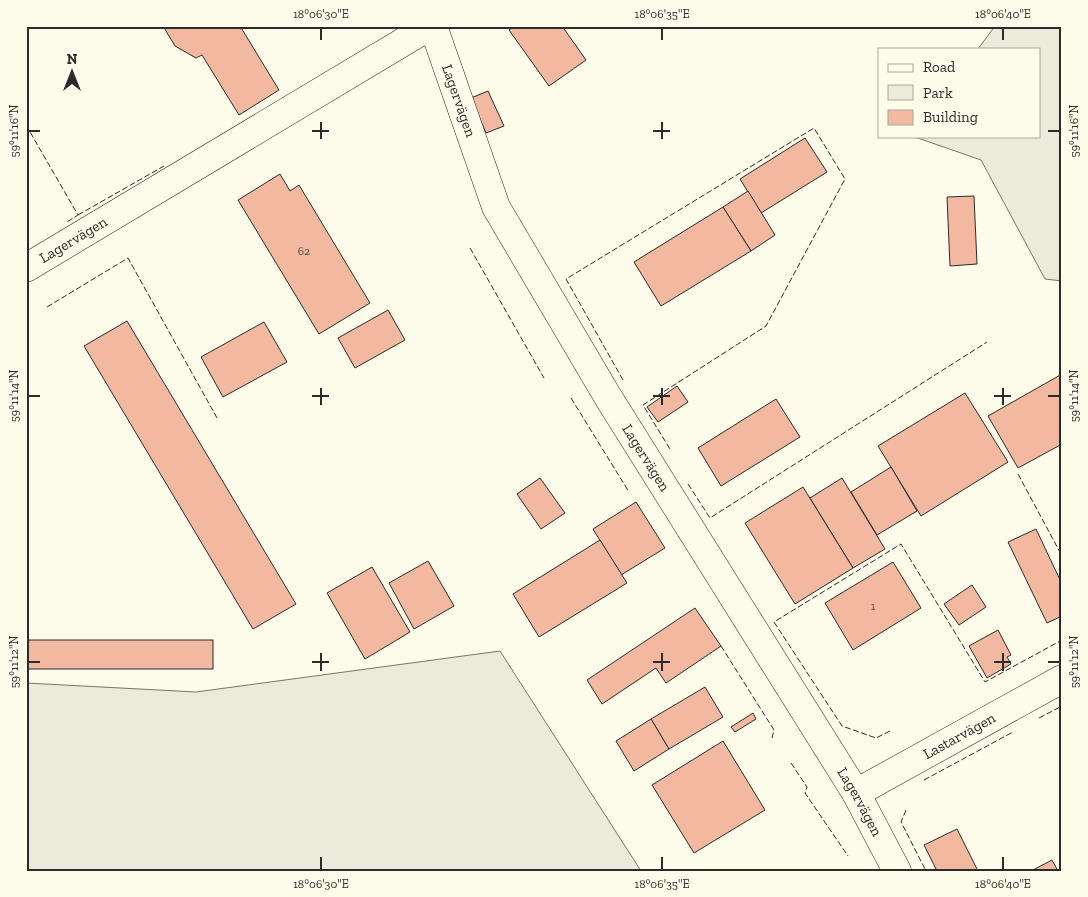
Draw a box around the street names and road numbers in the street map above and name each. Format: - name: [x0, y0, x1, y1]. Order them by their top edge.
- street label: Lagervägen: [438, 62, 480, 140]
- street label: Lagervägen: [36, 212, 111, 267]
- street label: Lagervägen: [618, 421, 674, 495]
- street label: Lastarvägen: [920, 708, 999, 763]
- street label: Lagervägen: [833, 764, 886, 840]

